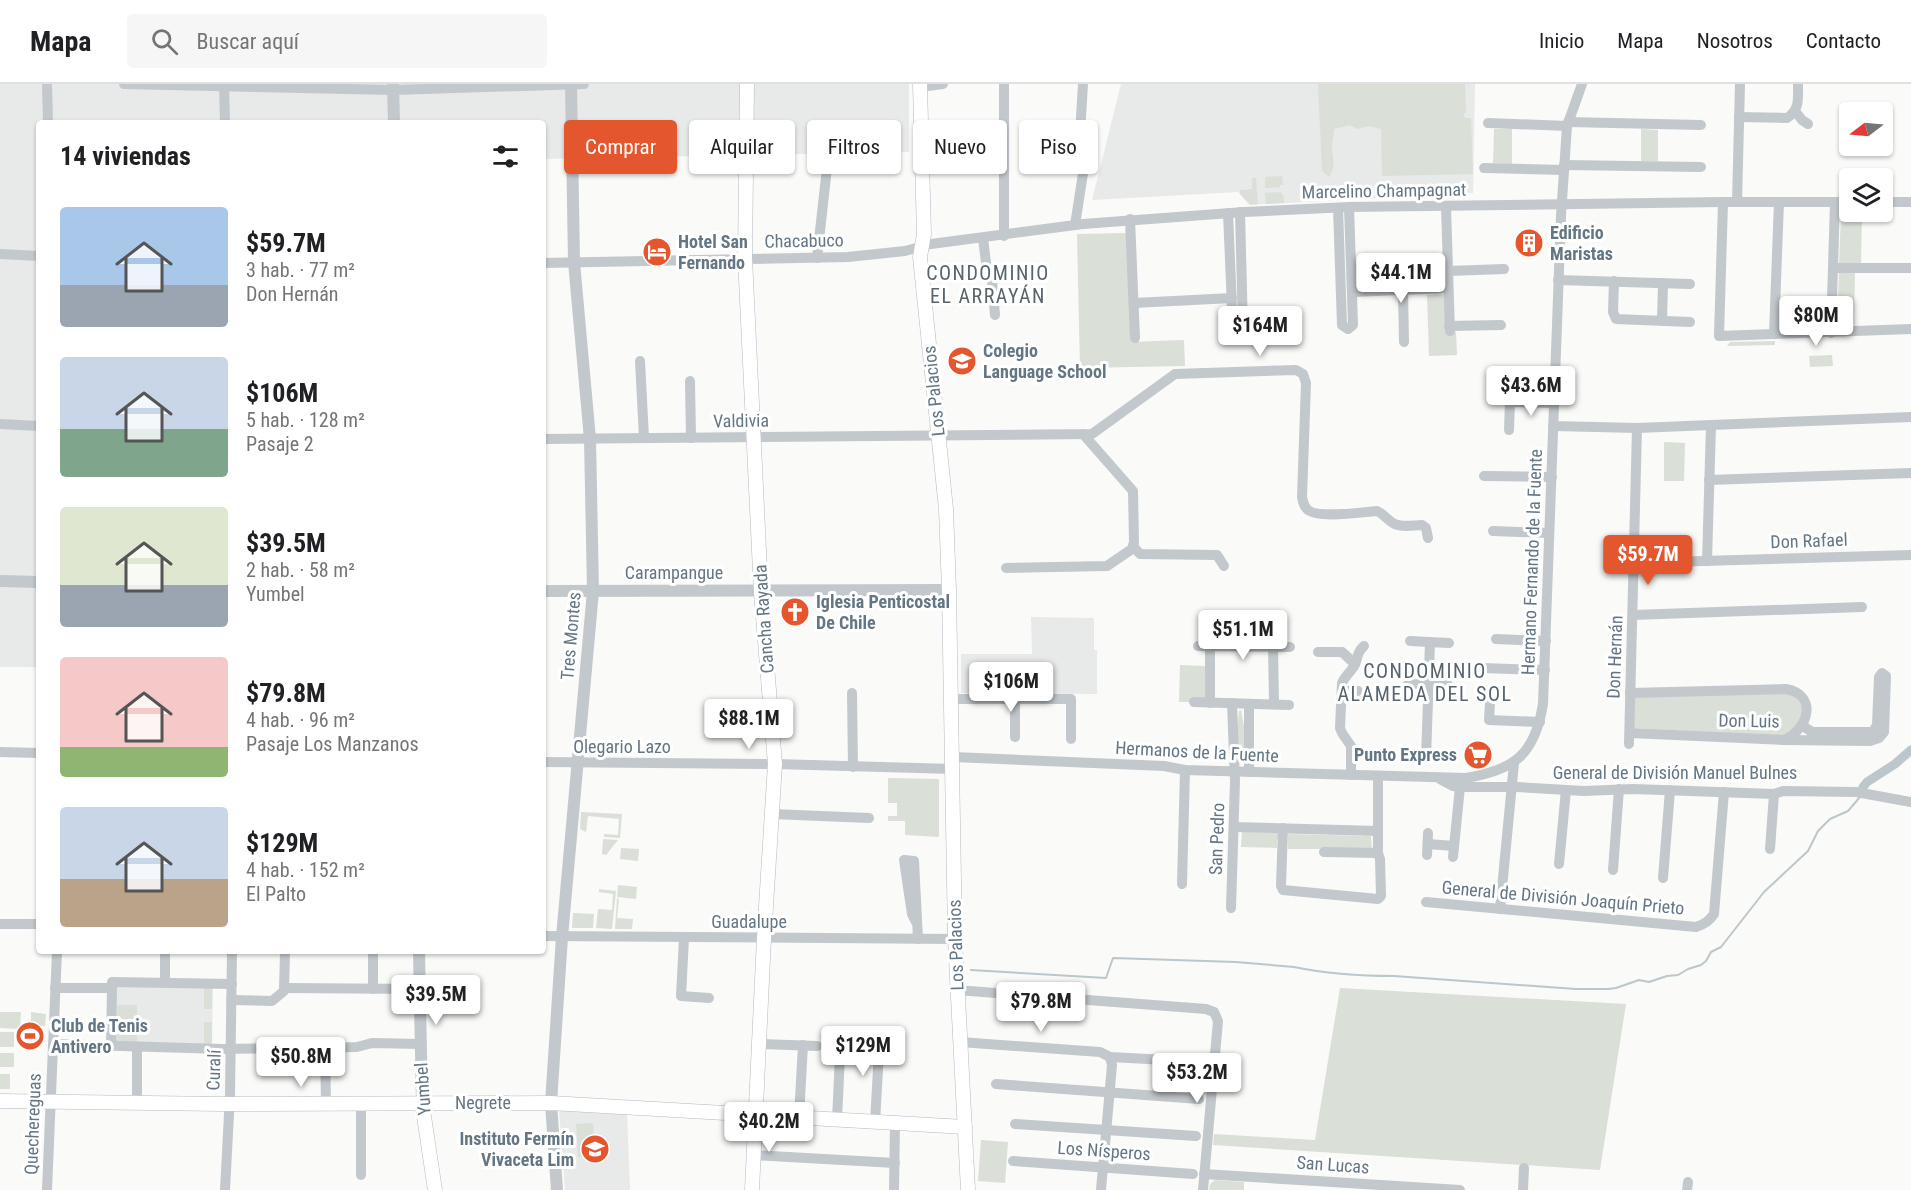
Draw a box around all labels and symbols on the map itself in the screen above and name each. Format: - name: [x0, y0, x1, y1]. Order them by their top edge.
- north arrow: [1839, 102, 1893, 156]
- street label: Marcelino Champagnat: [1302, 179, 1466, 202]
- place label: Edificio Maristas: [1550, 222, 1613, 264]
- building icon: Edificio Maristas: [1513, 227, 1545, 259]
- street label: Chacabuco: [764, 229, 844, 252]
- place label: Hotel San Fernando: [678, 231, 748, 273]
- hotel icon: Hotel San Fernando: [641, 236, 673, 268]
- pin: $44.1M: [1352, 253, 1450, 304]
- district label: CONDOMINIO EL ARRAYÁN: [926, 261, 1050, 308]
- pin: $80M: [1780, 296, 1852, 347]
- pin: $164M: [1218, 306, 1302, 357]
- place label: Colegio Language School: [983, 340, 1106, 382]
- street label: Los Palacios: [918, 345, 949, 437]
- school or university icon: Colegio Language School: [946, 345, 978, 377]
- pin: $43.6M: [1482, 366, 1580, 417]
- street label: Valdivia: [713, 410, 769, 431]
- street label: Hermano Fernando de la Fuente: [1517, 449, 1546, 675]
- street label: Don Rafael: [1770, 529, 1848, 552]
- pin: $59.7M: [1599, 535, 1697, 586]
- street label: Carampangue: [625, 562, 723, 583]
- street label: Cancha Rayada: [749, 564, 778, 674]
- street label: Tres Montes: [556, 591, 585, 681]
- place label: Iglesia Penticostal De Chile: [816, 591, 950, 633]
- church icon: Iglesia Penticostal De Chile: [779, 596, 811, 628]
- pin: $51.1M: [1194, 610, 1292, 661]
- street label: Don Hernán: [1603, 615, 1626, 699]
- district label: CONDOMINIO ALAMEDA DEL SOL: [1337, 659, 1513, 706]
- pin: $106M: [969, 662, 1053, 713]
- pin: $88.1M: [700, 699, 798, 750]
- street label: Don Luis: [1718, 709, 1780, 732]
- street label: Olegario Lazo: [573, 736, 671, 757]
- street label: Hermanos de la Fuente: [1115, 737, 1279, 766]
- supermarket icon: Punto Express: [1462, 739, 1494, 771]
- place label: Punto Express: [1354, 744, 1457, 765]
- street label: General de División Manuel Bulnes: [1553, 762, 1797, 783]
- street label: San Pedro: [1205, 802, 1228, 876]
- street label: General de División Joaquín Prieto: [1441, 876, 1685, 919]
- street label: Los Palacios: [943, 899, 968, 991]
- street label: Guadalupe: [711, 911, 787, 932]
- pin: $39.5M: [387, 975, 485, 1026]
- pin: $79.8M: [992, 982, 1090, 1033]
- place label: Club de Tenis Antivero: [51, 1015, 148, 1057]
- sports icon: Club de Tenis Antivero: [14, 1020, 46, 1052]
- pin: $129M: [821, 1026, 905, 1077]
- pin: $50.8M: [252, 1037, 350, 1088]
- street label: Curalí: [202, 1048, 225, 1091]
- pin: $53.2M: [1148, 1053, 1246, 1104]
- street label: Yumbel: [410, 1062, 435, 1116]
- street label: Quechereguas: [20, 1073, 45, 1175]
- street label: Negrete: [455, 1092, 511, 1113]
- pin: $40.2M: [720, 1102, 818, 1153]
- place label: Instituto Fermín Vivaceta Lim: [459, 1128, 574, 1170]
- school or university icon: Instituto Fermín Vivaceta Lim: [579, 1133, 611, 1165]
- street label: Los Nísperos: [1057, 1137, 1151, 1164]
- street label: San Lucas: [1296, 1151, 1370, 1178]

